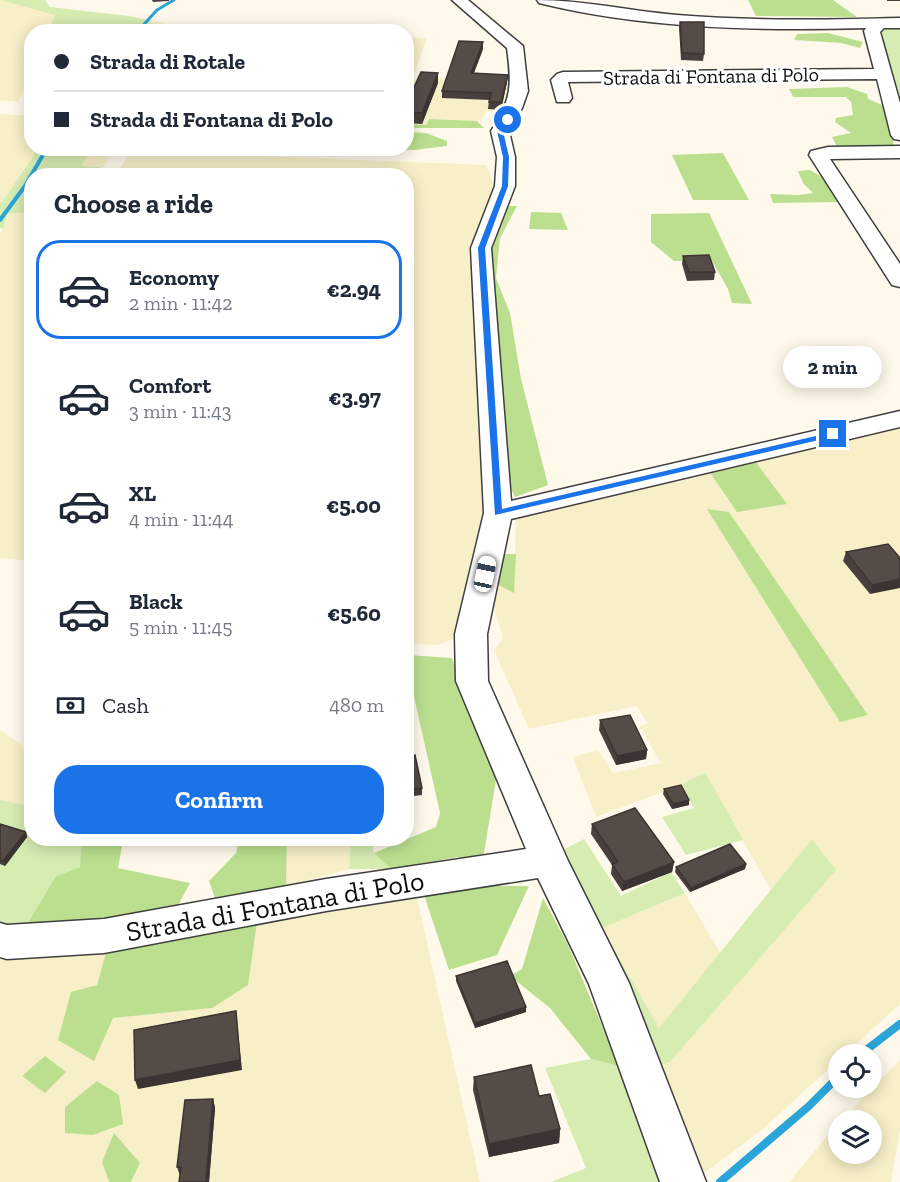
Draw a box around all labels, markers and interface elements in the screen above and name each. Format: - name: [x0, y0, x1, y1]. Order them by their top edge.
- text: Strada di Rotale: [90, 48, 245, 75]
- street label: Strada di Fontana di Polo: [603, 62, 819, 90]
- text: Strada di Fontana di Polo: [90, 106, 333, 133]
- route start: [494, 106, 521, 133]
- text: Choose a ride: [54, 188, 213, 220]
- icon: car: [57, 263, 111, 317]
- text: Economy: [129, 264, 219, 291]
- text: €2.94: [327, 276, 381, 303]
- text: 2 min · 11:42: [129, 291, 233, 315]
- callout: 2 min: [784, 347, 882, 389]
- text: 2 min: [808, 355, 857, 379]
- icon: car: [57, 371, 111, 425]
- text: Comfort: [129, 372, 211, 399]
- text: €3.97: [329, 384, 381, 411]
- text: 3 min · 11:43: [129, 399, 232, 423]
- route end: [819, 420, 846, 447]
- icon: car: [57, 479, 111, 533]
- text: XL: [129, 480, 156, 507]
- text: €5.00: [326, 492, 381, 519]
- text: 4 min · 11:44: [129, 507, 234, 531]
- car: [472, 555, 498, 593]
- icon: car: [57, 587, 111, 641]
- text: Black: [129, 588, 183, 615]
- text: €5.60: [327, 600, 381, 627]
- text: 5 min · 11:45: [129, 615, 232, 639]
- icon: cash: [54, 689, 87, 722]
- text: Cash: [102, 692, 149, 719]
- text: 480 m: [329, 693, 384, 717]
- button: Confirm: [54, 765, 384, 834]
- street label: Strada di Fontana di Polo: [123, 864, 427, 948]
- map controls: [828, 1044, 882, 1164]
- button: locate: [828, 1044, 882, 1098]
- button: layers: [828, 1110, 882, 1164]

